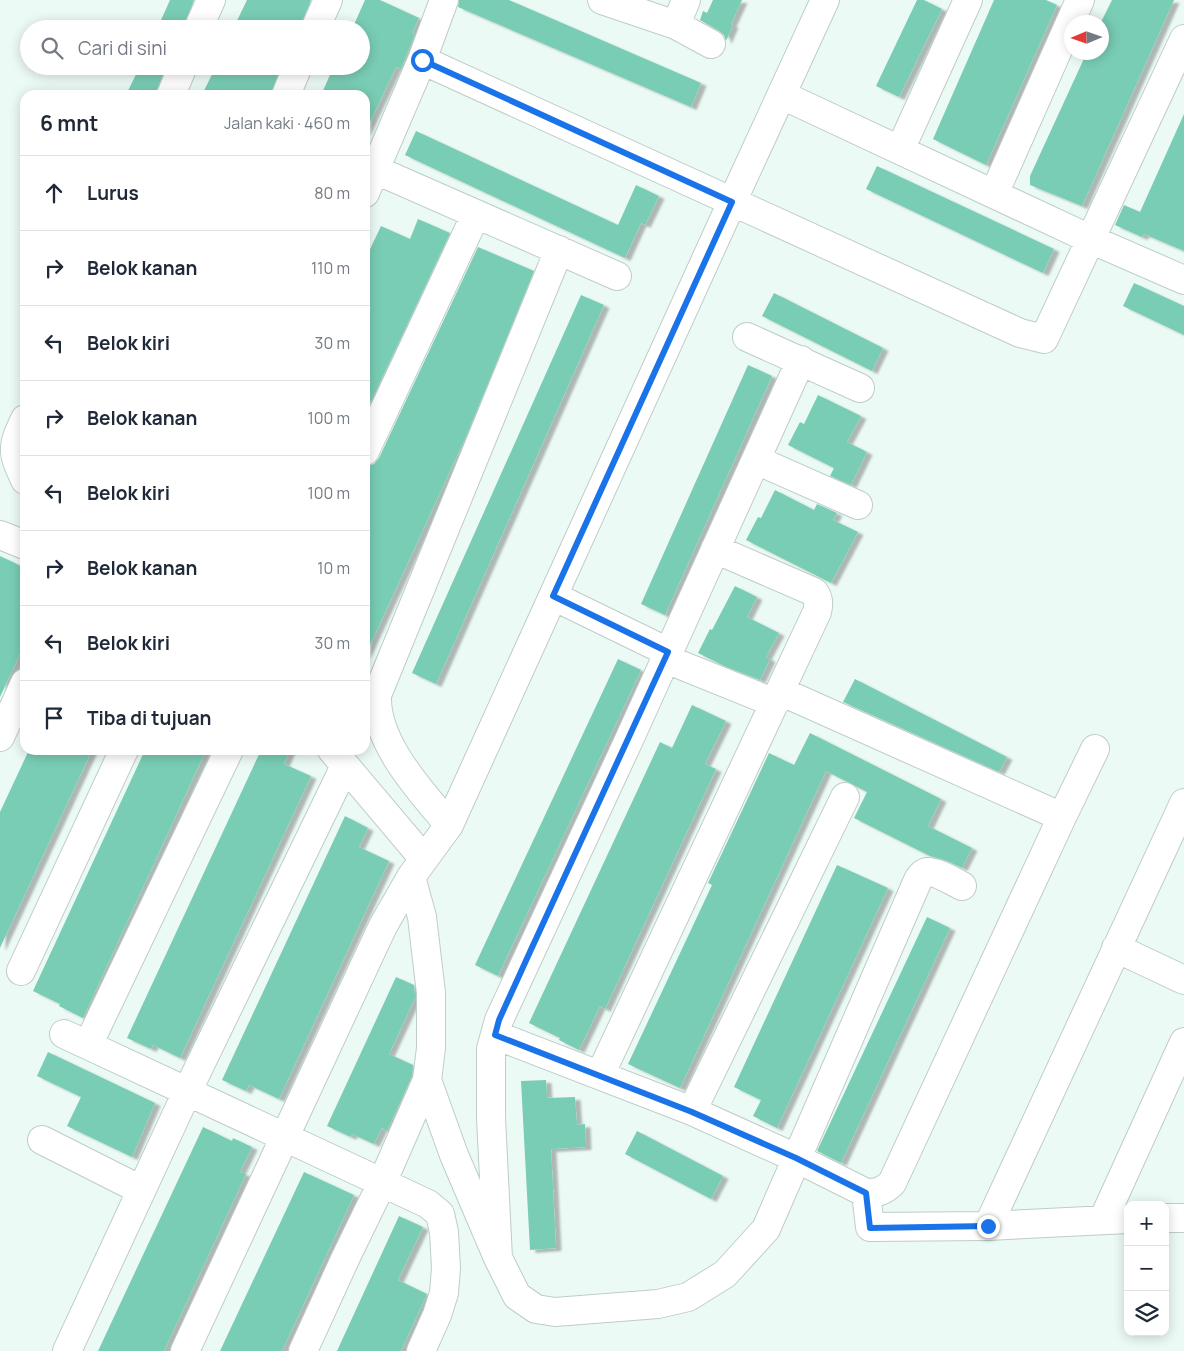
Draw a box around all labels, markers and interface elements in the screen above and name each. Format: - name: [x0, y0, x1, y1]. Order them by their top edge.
- north arrow: [1064, 15, 1109, 60]
- search box: [20, 20, 370, 75]
- icon: search: [38, 34, 66, 62]
- text: Cari di sini: [78, 35, 167, 61]
- route start: [411, 49, 434, 72]
- text: 6 mnt: [40, 109, 98, 137]
- text: Jalan kaki · 460 m: [224, 112, 350, 134]
- icon: ahead: [40, 179, 68, 207]
- text: Lurus: [87, 180, 139, 206]
- text: 80 m: [314, 182, 350, 204]
- icon: right: [40, 254, 68, 282]
- text: Belok kanan: [87, 255, 197, 281]
- text: 110 m: [311, 257, 350, 279]
- icon: left: [40, 329, 68, 357]
- text: Belok kiri: [87, 330, 170, 356]
- text: 30 m: [315, 332, 350, 354]
- icon: right: [40, 404, 68, 432]
- text: Belok kanan: [87, 405, 197, 431]
- text: 100 m: [307, 407, 350, 429]
- icon: left: [40, 479, 68, 507]
- text: Belok kiri: [87, 480, 170, 506]
- text: 100 m: [307, 482, 350, 504]
- icon: right: [40, 554, 68, 582]
- text: Belok kanan: [87, 555, 197, 581]
- text: 10 m: [317, 557, 350, 579]
- icon: left: [40, 629, 68, 657]
- text: Belok kiri: [87, 630, 170, 656]
- text: 30 m: [315, 632, 350, 654]
- icon: arrive: [40, 704, 68, 732]
- text: Tiba di tujuan: [87, 705, 211, 731]
- map controls: [1124, 1201, 1169, 1336]
- button: +: [1124, 1201, 1169, 1246]
- route end: [977, 1215, 1000, 1238]
- button: −: [1124, 1246, 1169, 1291]
- button: layers: [1124, 1291, 1169, 1336]

